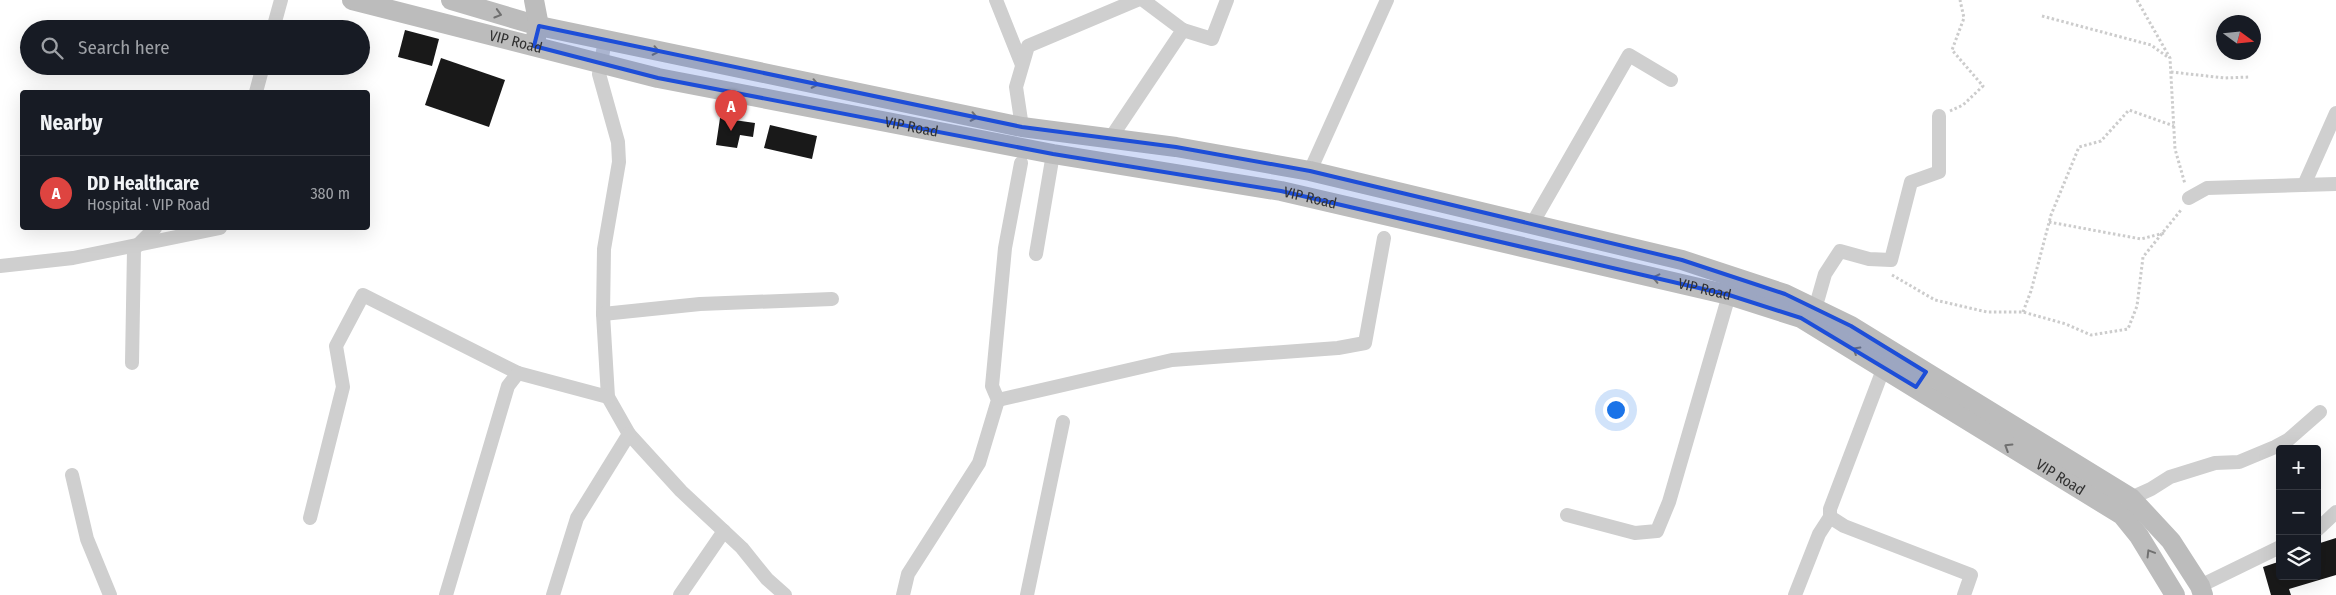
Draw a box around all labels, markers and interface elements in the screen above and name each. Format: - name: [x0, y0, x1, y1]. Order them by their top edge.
- one-way arrow: [493, 8, 502, 18]
- north arrow: [2216, 15, 2261, 60]
- search box: [20, 20, 370, 75]
- street label: VIP Road: [487, 26, 544, 57]
- icon: search: [38, 34, 66, 62]
- text: Search here: [78, 36, 170, 59]
- one-way arrow: [652, 45, 661, 56]
- one-way arrow: [811, 78, 820, 89]
- pin: A: [715, 90, 747, 131]
- text: Nearby: [40, 110, 102, 136]
- one-way arrow: [970, 111, 979, 122]
- street label: VIP Road: [883, 113, 940, 141]
- text: DD Healthcare: [87, 172, 199, 195]
- street label: VIP Road: [1282, 183, 1339, 213]
- text: A: [52, 184, 60, 203]
- text: 380 m: [310, 184, 350, 203]
- text: Hospital · VIP Road: [87, 195, 210, 214]
- one-way arrow: [1651, 273, 1660, 284]
- street label: VIP Road: [1676, 274, 1733, 304]
- one-way arrow: [1853, 347, 1862, 357]
- your location: [1603, 397, 1629, 423]
- one-way arrow: [2005, 443, 2014, 453]
- map controls: [2276, 445, 2321, 580]
- button: +: [2276, 445, 2321, 490]
- street label: VIP Road: [2033, 455, 2088, 499]
- button: −: [2276, 490, 2321, 535]
- button: layers: [2276, 535, 2321, 580]
- one-way arrow: [2147, 550, 2156, 559]

